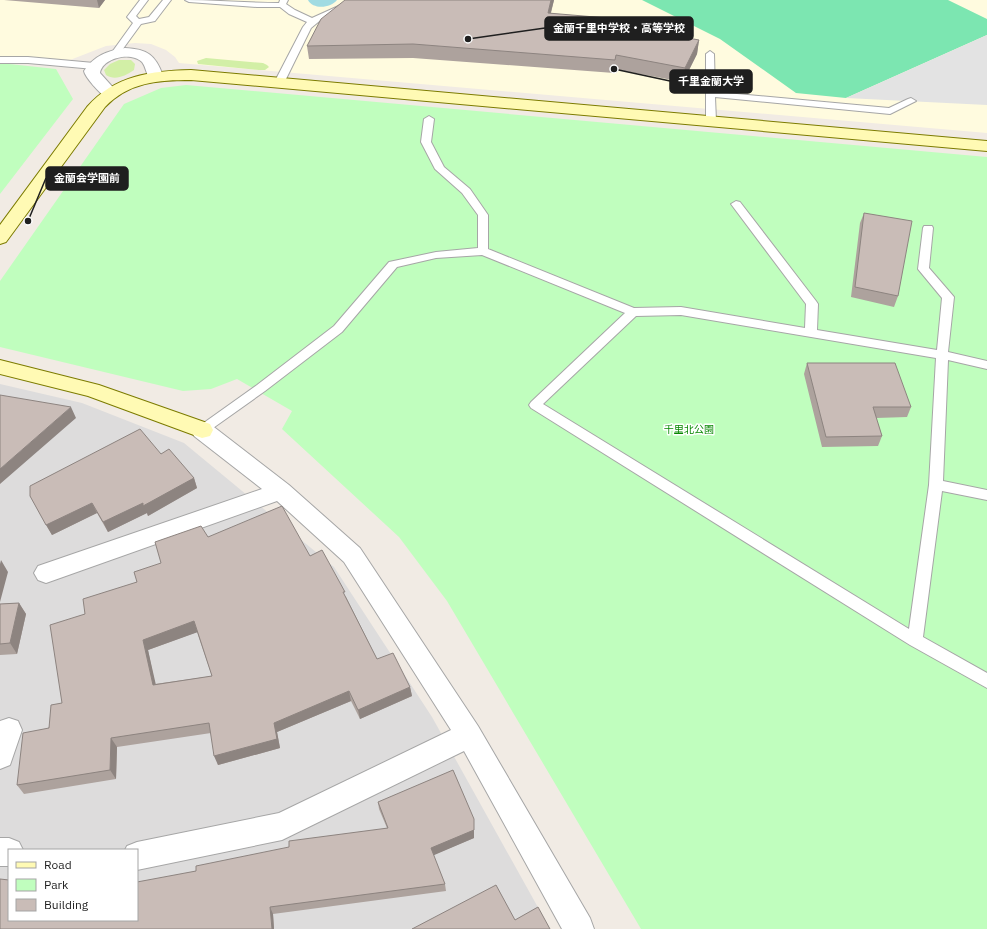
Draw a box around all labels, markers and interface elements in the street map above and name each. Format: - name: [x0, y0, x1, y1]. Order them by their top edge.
- callout: 金蘭千里中学校・高等学校: [545, 17, 693, 40]
- text: 金蘭千里中学校・高等学校: [553, 21, 685, 35]
- callout: 千里金蘭大学: [670, 70, 752, 93]
- text: 千里金蘭大学: [678, 74, 744, 88]
- callout: 金蘭会学園前: [46, 167, 128, 190]
- text: 金蘭会学園前: [54, 171, 120, 185]
- park label: 千里北公園: [664, 423, 714, 436]
- legend: [8, 849, 138, 921]
- text: Road: [44, 857, 72, 872]
- text: Park: [44, 877, 69, 892]
- text: Building: [44, 897, 89, 912]

